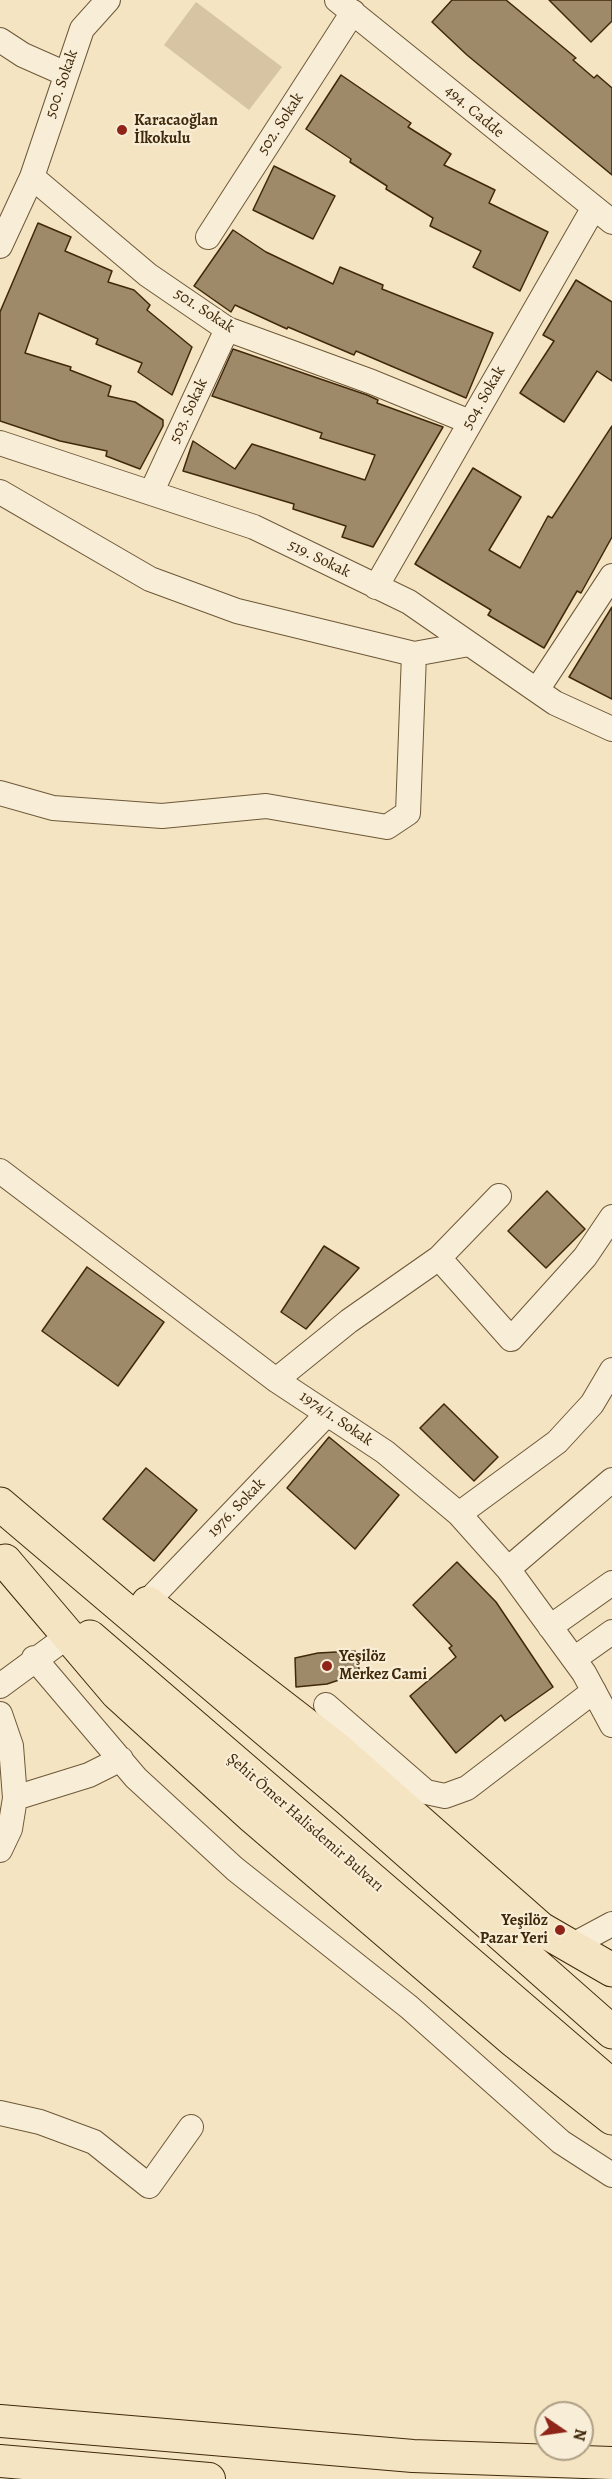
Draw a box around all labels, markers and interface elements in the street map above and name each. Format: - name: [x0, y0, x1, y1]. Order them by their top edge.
- street label: 500. Sokak: [41, 47, 83, 121]
- street label: 494. Cadde: [440, 82, 508, 142]
- street label: 502. Sokak: [254, 89, 308, 159]
- place label: Karacaoğlan İlkokulu: [134, 111, 218, 149]
- marker: Karacaoğlan İlkokulu: [115, 123, 129, 137]
- street label: 501. Sokak: [170, 284, 238, 338]
- street label: 504. Sokak: [458, 363, 510, 433]
- street label: 503. Sokak: [166, 376, 212, 446]
- street label: 519. Sokak: [285, 536, 353, 582]
- street label: 1974/1. Sokak: [296, 1387, 376, 1451]
- street label: 1976. Sokak: [204, 1475, 270, 1541]
- place label: Yeşilöz Merkez Cami: [339, 1647, 427, 1685]
- marker: Yeşilöz Merkez Cami: [320, 1659, 334, 1673]
- street label: Şehit Ömer Halisdemir Bulvarı: [223, 1750, 387, 1896]
- place label: Yeşilöz Pazar Yeri: [480, 1911, 548, 1949]
- marker: Yeşilöz Pazar Yeri: [553, 1923, 567, 1937]
- north arrow: [534, 2401, 594, 2461]
- text: N: [568, 2426, 592, 2443]

